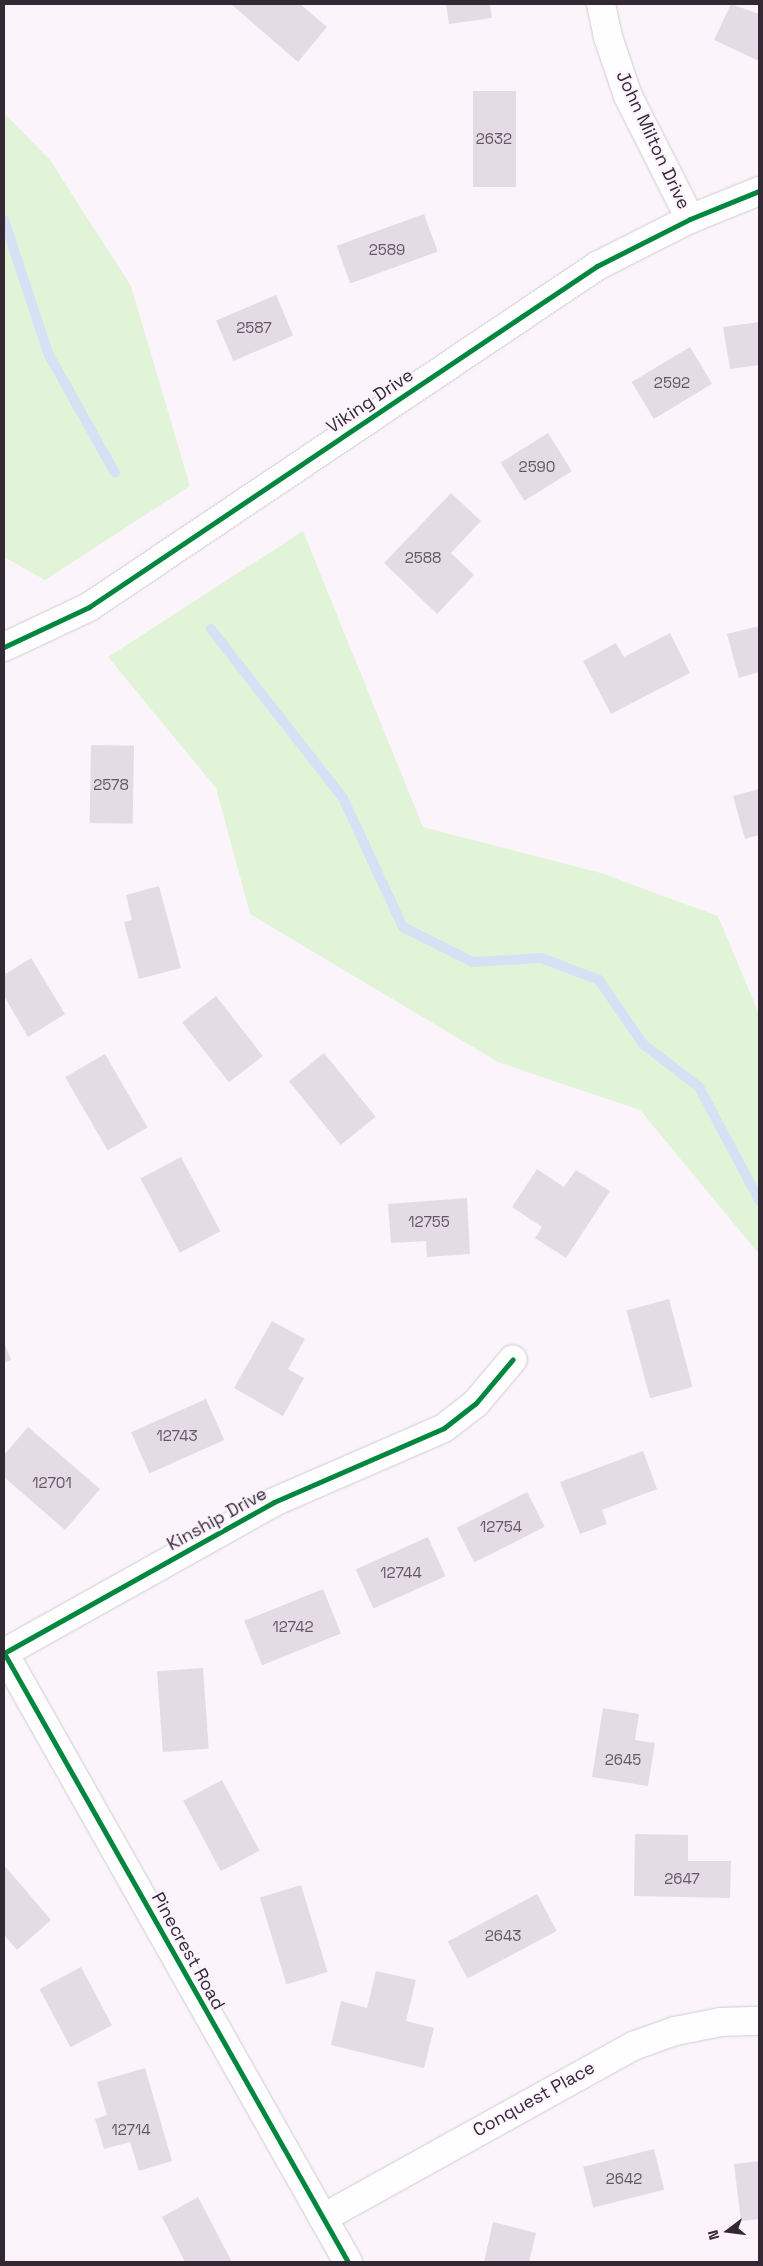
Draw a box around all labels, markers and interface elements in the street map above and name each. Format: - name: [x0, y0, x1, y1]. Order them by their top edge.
- street label: John Milton Drive: [611, 67, 695, 213]
- house number: 2632: [476, 130, 512, 148]
- house number: 2589: [369, 241, 405, 259]
- house number: 2587: [236, 319, 272, 337]
- street label: Viking Drive: [323, 364, 417, 438]
- house number: 2592: [654, 374, 690, 392]
- house number: 2590: [519, 458, 555, 476]
- house number: 2588: [405, 549, 441, 567]
- house number: 2578: [93, 776, 129, 794]
- house number: 12755: [408, 1213, 450, 1231]
- house number: 12743: [156, 1427, 198, 1445]
- house number: 12701: [32, 1474, 72, 1492]
- street label: Kinship Drive: [163, 1483, 271, 1555]
- house number: 12754: [480, 1518, 522, 1536]
- house number: 12744: [380, 1564, 422, 1582]
- house number: 12742: [272, 1618, 314, 1636]
- house number: 2645: [605, 1751, 641, 1769]
- house number: 2647: [664, 1870, 700, 1888]
- street label: Pinecrest Road: [147, 1888, 229, 2014]
- house number: 2643: [485, 1927, 521, 1945]
- street label: Conquest Place: [469, 2057, 599, 2141]
- house number: 12714: [111, 2121, 151, 2139]
- house number: 2642: [606, 2170, 642, 2188]
- north arrow: [703, 2206, 753, 2256]
- text: N: [704, 2228, 723, 2242]

